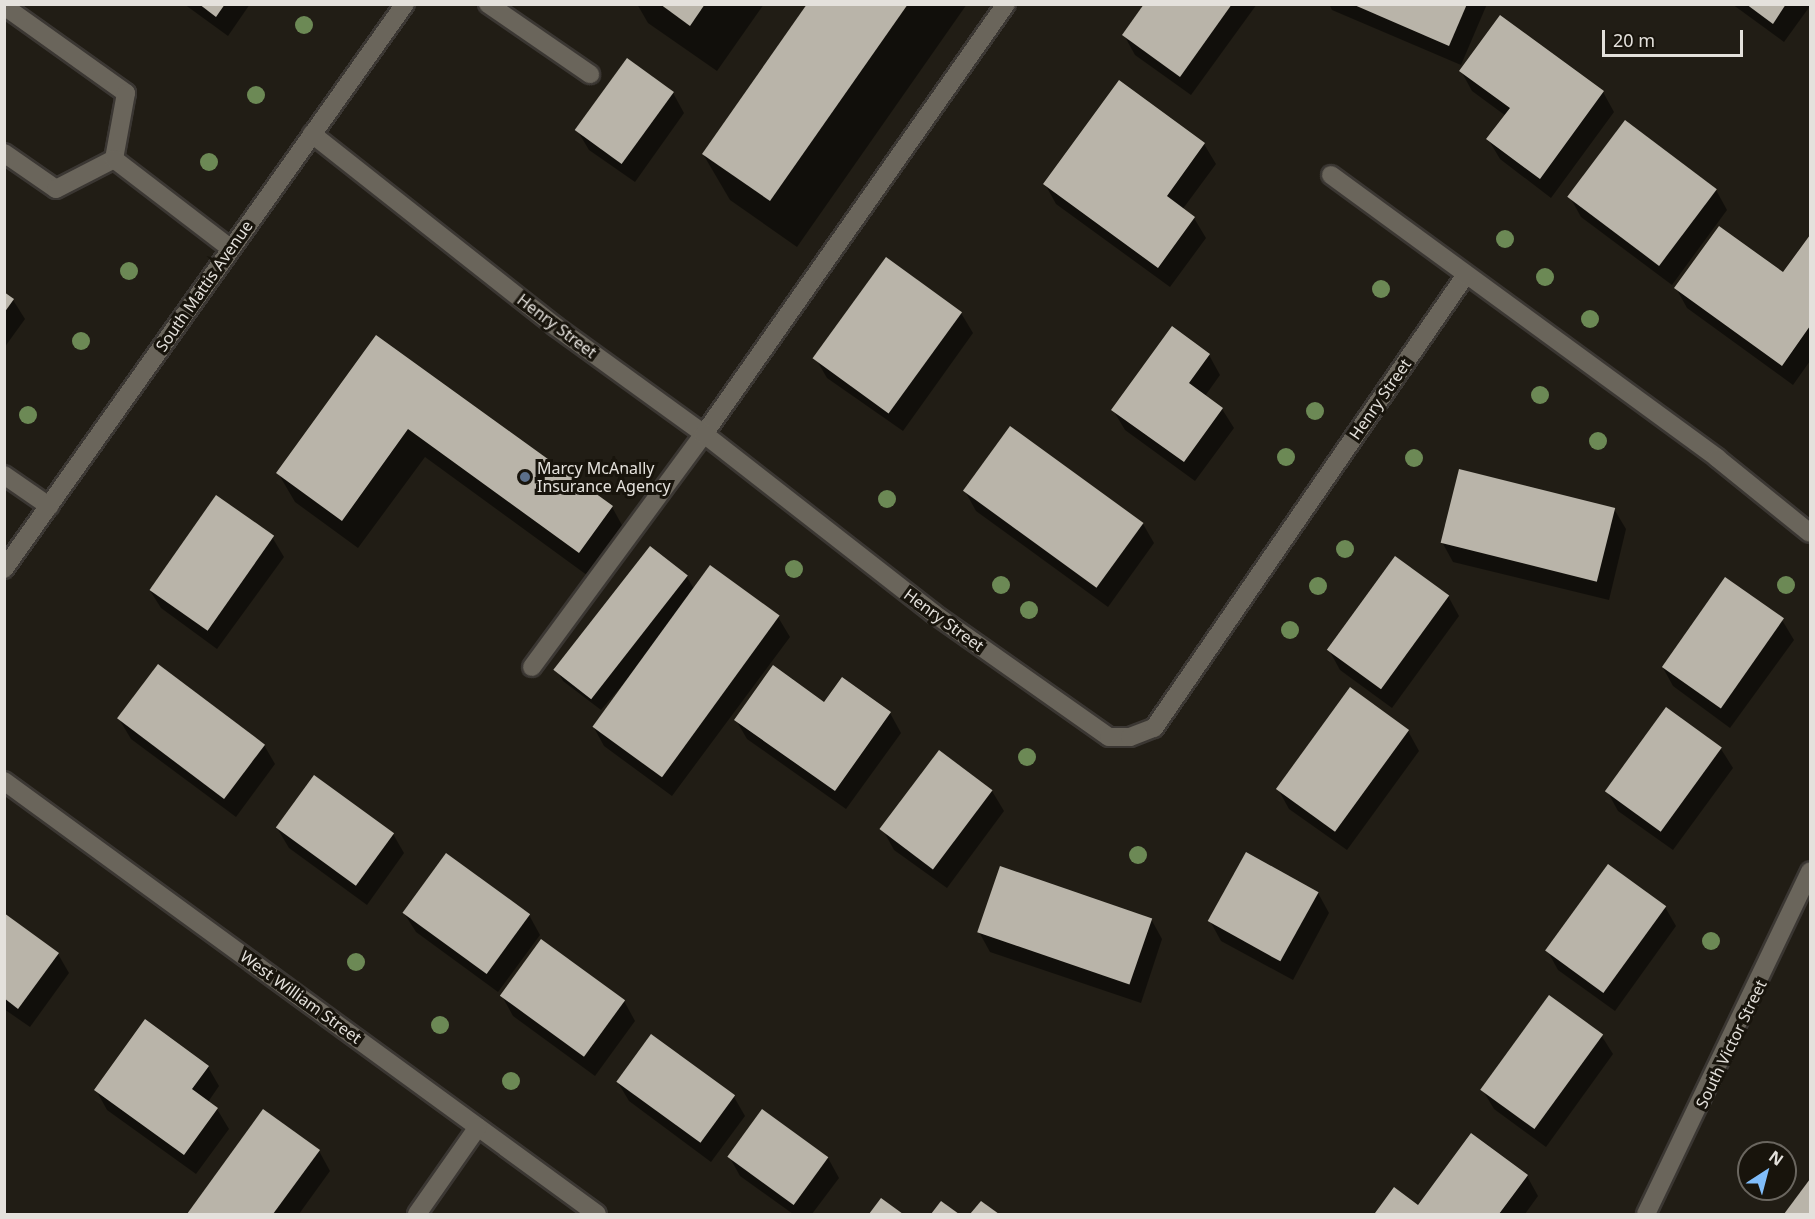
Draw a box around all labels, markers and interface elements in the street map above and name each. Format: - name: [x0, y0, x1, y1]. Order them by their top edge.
- scale bar: [1605, 18, 1746, 56]
- text: 20 m: [1613, 28, 1655, 52]
- street label: South Mattis Avenue: [152, 217, 256, 355]
- street label: Henry Street: [514, 290, 600, 362]
- street label: Henry Street: [1345, 355, 1415, 443]
- place label: Marcy McAnally Insurance Agency: [537, 458, 671, 496]
- marker: Marcy McAnally Insurance Agency: [518, 470, 532, 484]
- street label: Henry Street: [900, 584, 988, 656]
- street label: West William Street: [237, 947, 365, 1047]
- street label: South Victor Street: [1692, 977, 1770, 1111]
- north arrow: [1737, 1141, 1797, 1201]
- text: N: [1765, 1145, 1788, 1171]

